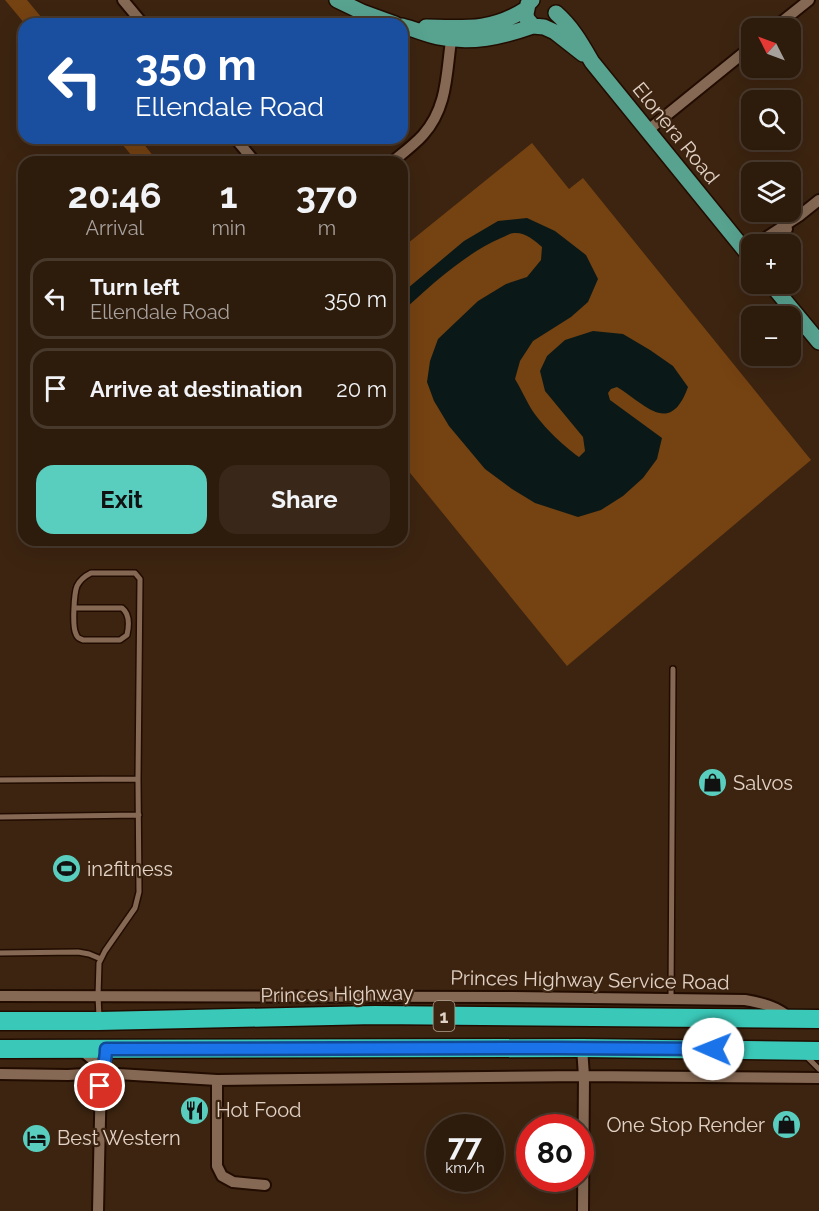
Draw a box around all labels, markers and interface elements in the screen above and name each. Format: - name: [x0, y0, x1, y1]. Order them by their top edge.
- north arrow: [741, 18, 801, 78]
- map controls: [741, 18, 801, 366]
- text: 350 m: [135, 41, 257, 90]
- icon: left: [36, 42, 114, 120]
- street label: Elonera Road: [628, 77, 724, 189]
- button: search: [741, 90, 801, 150]
- text: Ellendale Road: [135, 91, 324, 122]
- button: layers: [741, 162, 801, 222]
- text: 20:46: [68, 174, 162, 216]
- text: 1: [220, 174, 238, 216]
- text: 370: [296, 174, 358, 216]
- text: Arrival: [85, 216, 144, 240]
- text: min: [211, 216, 246, 240]
- text: m: [318, 216, 336, 240]
- button: +: [741, 234, 801, 294]
- text: Turn left: [90, 274, 180, 300]
- icon: left: [39, 282, 72, 315]
- text: 350 m: [324, 286, 387, 312]
- text: Ellendale Road: [90, 300, 230, 324]
- button: −: [741, 306, 801, 366]
- icon: arrive: [39, 372, 72, 405]
- text: Arrive at destination: [90, 376, 303, 402]
- text: 20 m: [336, 376, 387, 402]
- button: Exit: [36, 465, 207, 534]
- button: Share: [219, 465, 390, 534]
- shop icon: Salvos: [696, 767, 728, 799]
- place label: Salvos: [733, 771, 793, 795]
- sports icon: in2fitness: [50, 853, 82, 885]
- place label: in2fitness: [87, 857, 173, 881]
- street label: Princes Highway Service Road: [450, 966, 730, 994]
- street label: Princes Highway: [260, 981, 414, 1007]
- road number: 1: [434, 1001, 454, 1031]
- position arrow: [681, 1017, 745, 1081]
- pin: [74, 1060, 125, 1111]
- icon: arrive: [83, 1069, 116, 1102]
- restaurant icon: Hot Food: [179, 1094, 211, 1126]
- place label: Hot Food: [216, 1098, 302, 1122]
- shop icon: One Stop Render: [770, 1109, 802, 1141]
- place label: One Stop Render: [606, 1113, 765, 1137]
- speed limit sign: 80: [516, 1114, 594, 1192]
- hotel icon: Best Western: [20, 1122, 52, 1154]
- place label: Best Western: [57, 1126, 181, 1150]
- text: 77: [448, 1128, 482, 1163]
- text: km/h: [445, 1159, 485, 1177]

